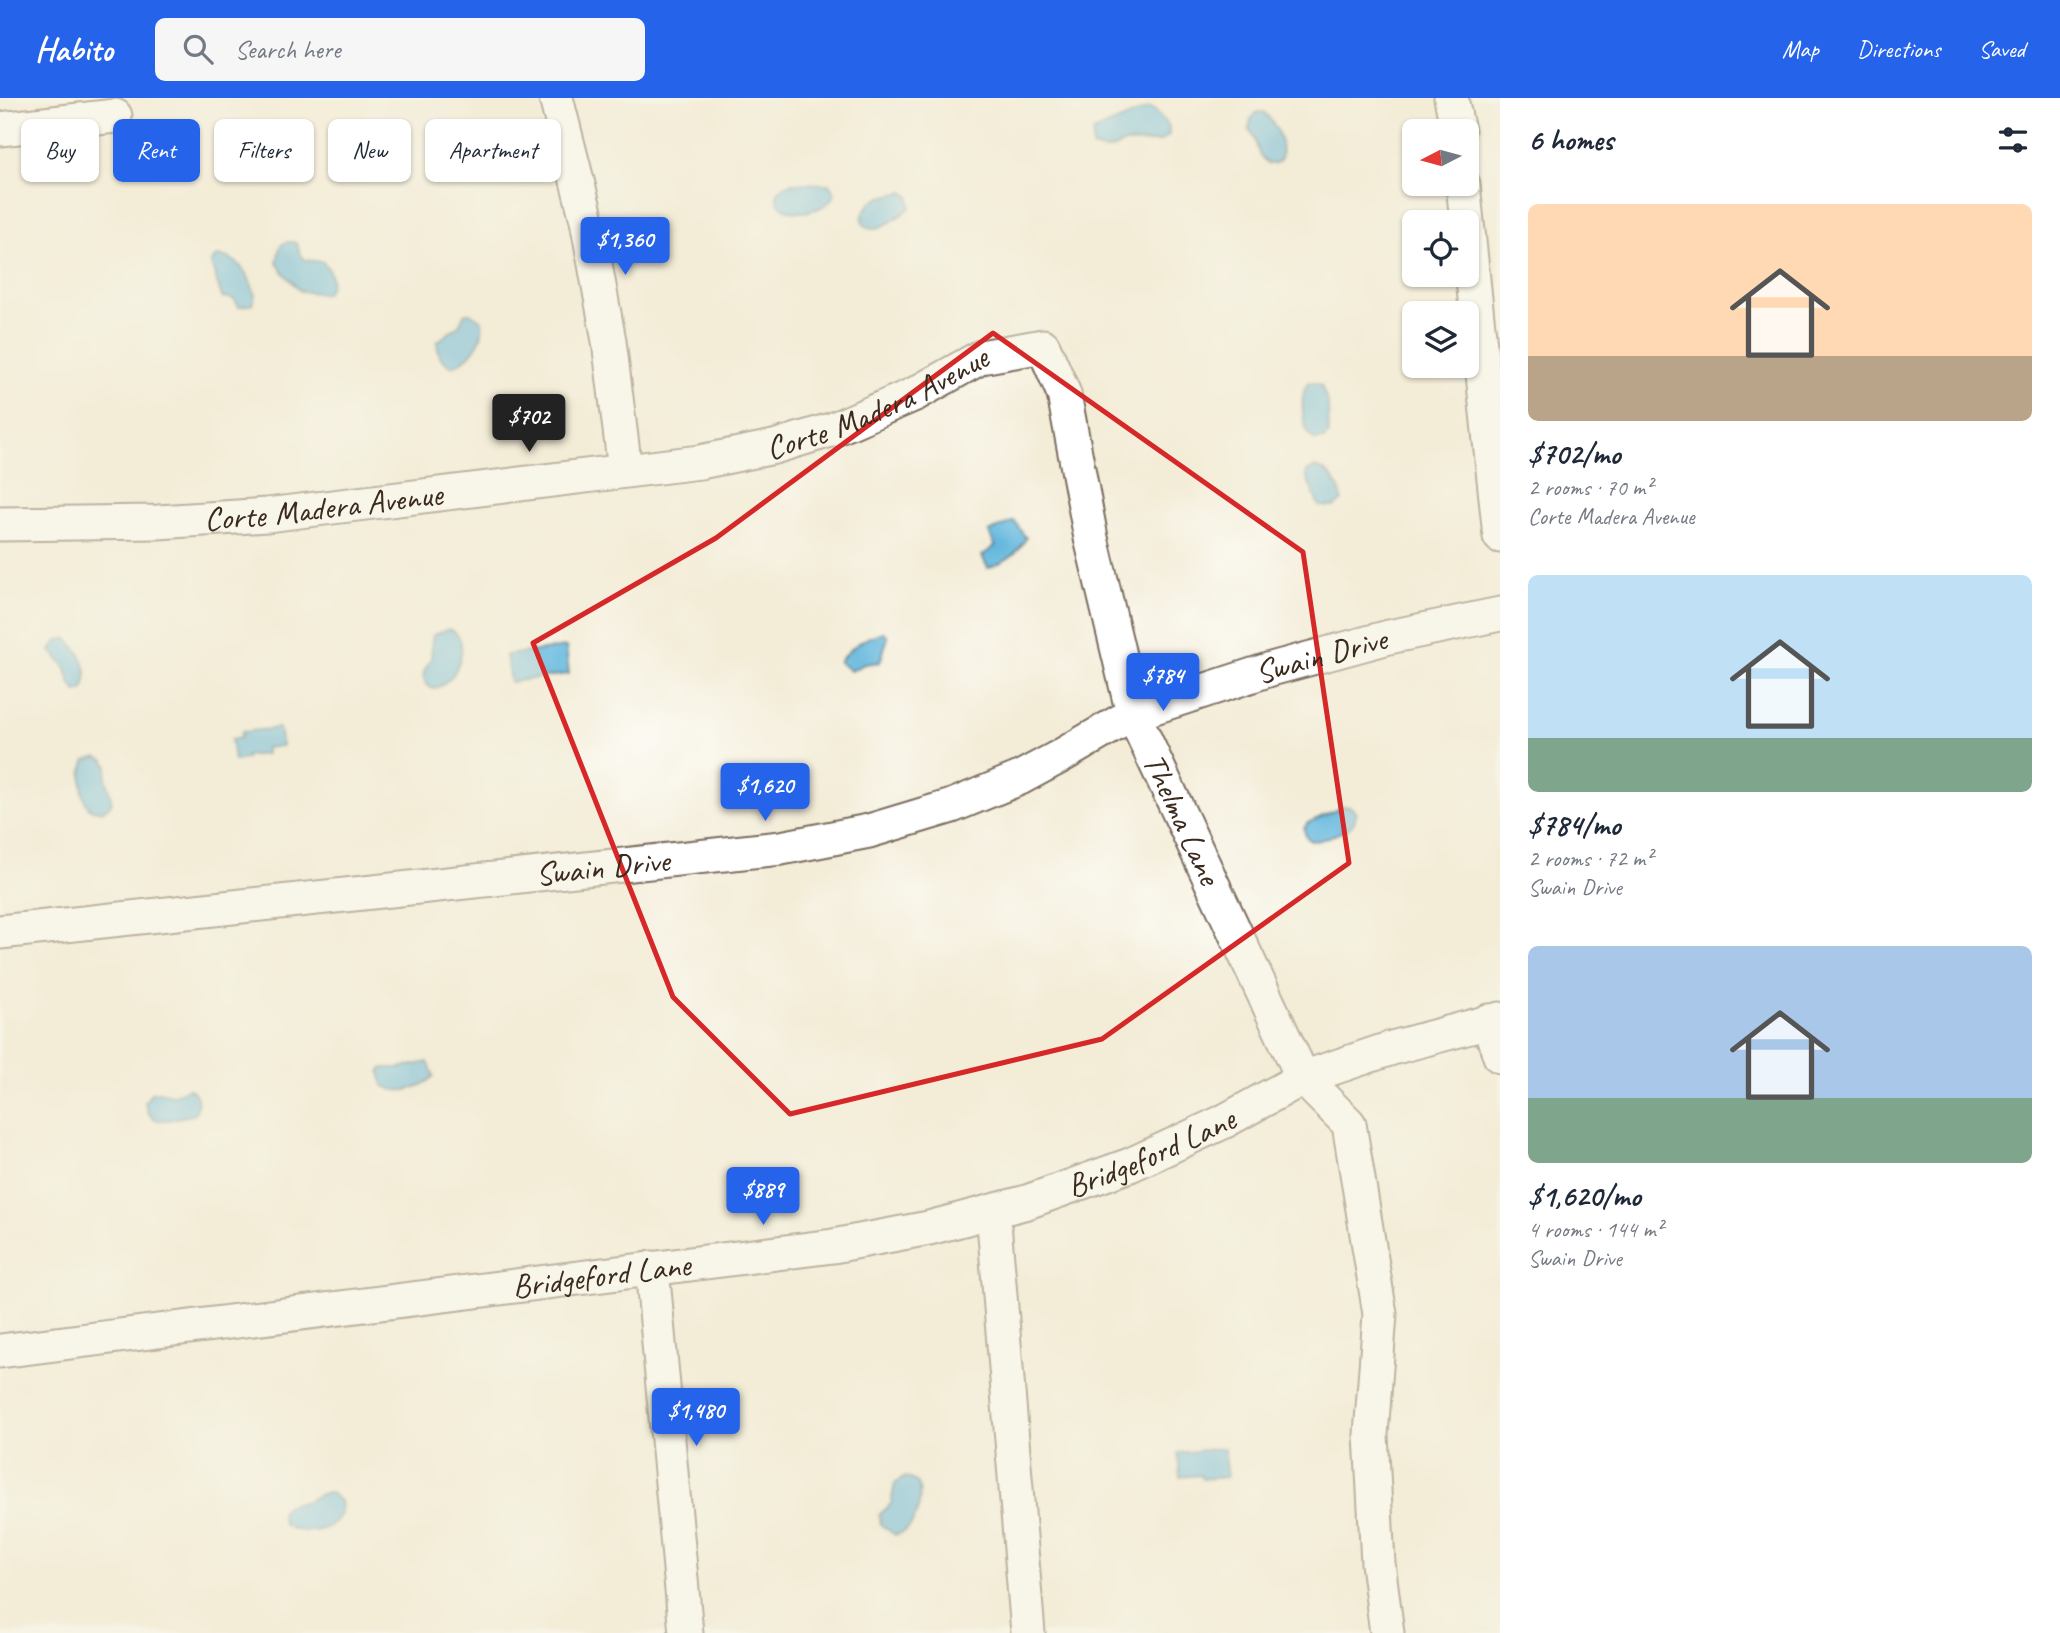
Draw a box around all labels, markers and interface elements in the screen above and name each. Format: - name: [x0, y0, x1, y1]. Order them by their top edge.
- search box: [155, 18, 645, 81]
- text: Habito: [35, 28, 113, 70]
- icon: search: [179, 30, 217, 68]
- text: Search here: [235, 33, 341, 66]
- text: Map: [1782, 34, 1819, 64]
- text: Directions: [1857, 34, 1940, 64]
- text: Saved: [1978, 34, 2025, 64]
- chip: Buy: [21, 119, 99, 182]
- chip: Rent: [113, 119, 200, 182]
- chip: Filters: [214, 119, 314, 182]
- chip: New: [328, 119, 411, 182]
- chip: Apartment: [425, 119, 561, 182]
- north arrow: [1402, 119, 1479, 196]
- map controls: [1402, 119, 1479, 378]
- text: 6 homes: [1528, 121, 1613, 159]
- icon: filters: [1994, 121, 2032, 159]
- button: locate: [1402, 210, 1479, 287]
- pin: $1,360: [568, 218, 682, 277]
- text: $1,360: [597, 225, 653, 254]
- icon: home: [1717, 250, 1843, 376]
- button: layers: [1402, 301, 1479, 378]
- street label: Corte Madera Avenue: [761, 335, 998, 469]
- pin: $702: [488, 394, 570, 454]
- text: $702: [508, 402, 550, 431]
- text: $702/mo: [1528, 435, 1620, 473]
- street label: Corte Madera Avenue: [203, 472, 447, 540]
- text: 2 rooms · 70 m²: [1528, 473, 1652, 502]
- text: Corte Madera Avenue: [1528, 502, 1694, 531]
- street label: Swain Drive: [1250, 617, 1393, 694]
- icon: home: [1717, 621, 1843, 747]
- pin: $784: [1122, 654, 1204, 713]
- text: $784: [1142, 661, 1184, 690]
- street label: Thelma Lane: [1133, 746, 1232, 893]
- pin: $1,620: [708, 764, 822, 823]
- text: $1,620: [737, 771, 793, 800]
- text: $784/mo: [1528, 806, 1620, 844]
- street label: Swain Drive: [533, 839, 674, 895]
- text: 2 rooms · 72 m²: [1528, 844, 1652, 873]
- text: Swain Drive: [1528, 873, 1622, 902]
- icon: home: [1717, 992, 1843, 1118]
- street label: Bridgeford Lane: [1061, 1097, 1245, 1207]
- pin: $889: [722, 1168, 804, 1227]
- text: $889: [742, 1175, 784, 1204]
- text: $1,620/mo: [1528, 1177, 1641, 1215]
- text: 4 rooms · 144 m²: [1528, 1215, 1663, 1244]
- street label: Bridgeford Lane: [510, 1243, 695, 1307]
- text: Swain Drive: [1528, 1244, 1622, 1273]
- pin: $1,480: [639, 1388, 753, 1448]
- text: $1,480: [668, 1396, 724, 1425]

